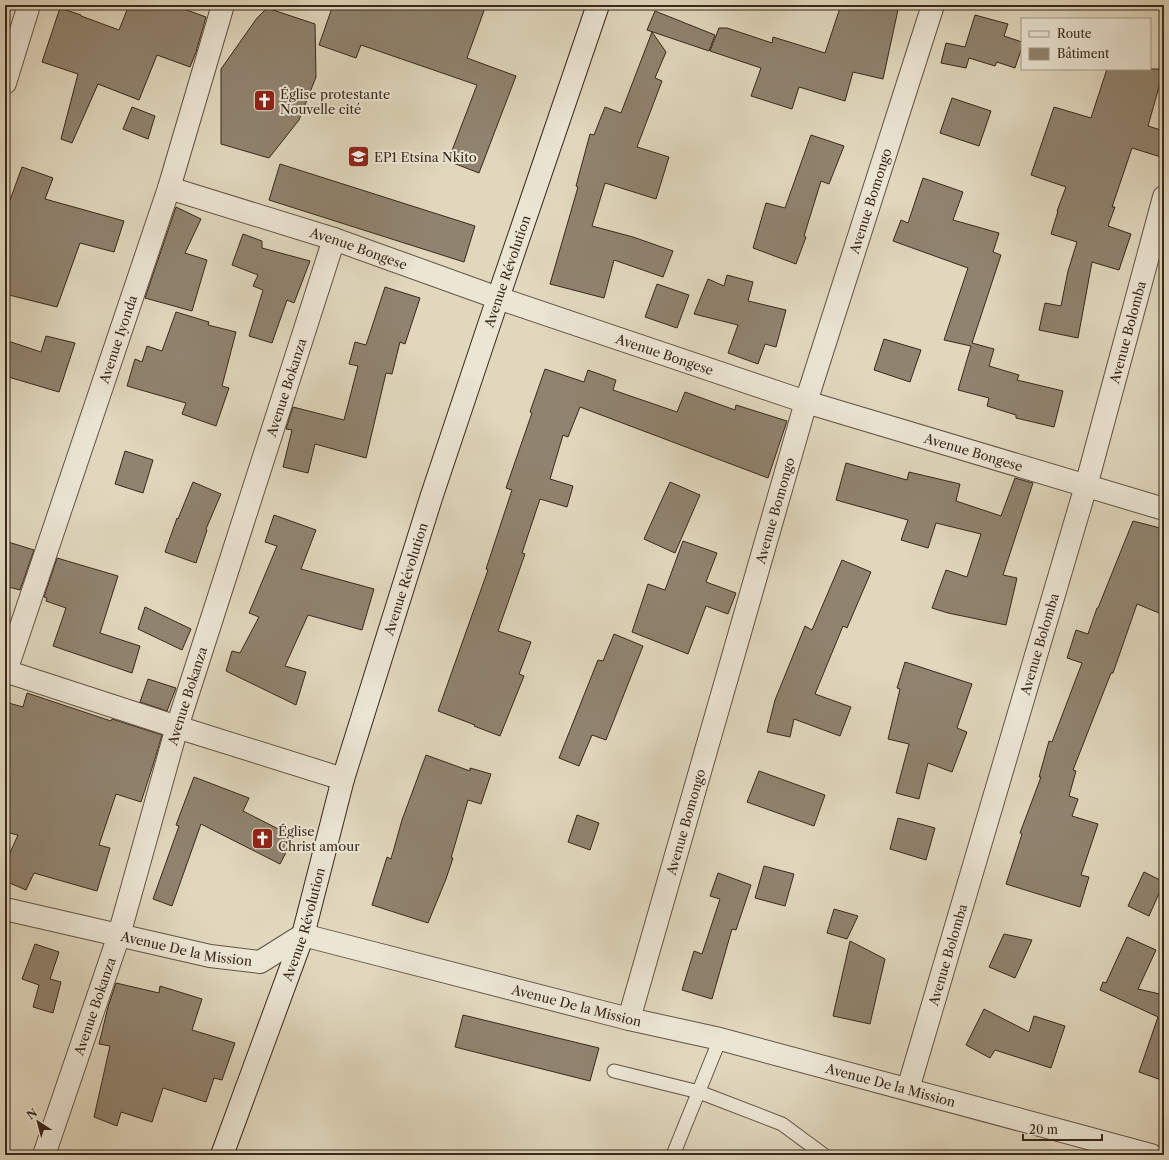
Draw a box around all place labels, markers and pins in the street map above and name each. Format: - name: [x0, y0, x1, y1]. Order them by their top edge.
- place label: Église protestante Nouvelle cité: [280, 86, 390, 117]
- church icon: Église protestante Nouvelle cité: [251, 88, 277, 114]
- school or university icon: EP1 Etsina Nkito: [346, 144, 372, 170]
- place label: EP1 Etsina Nkito: [374, 149, 477, 165]
- place label: Église Christ amour: [278, 823, 360, 854]
- church icon: Église Christ amour: [249, 825, 275, 851]

